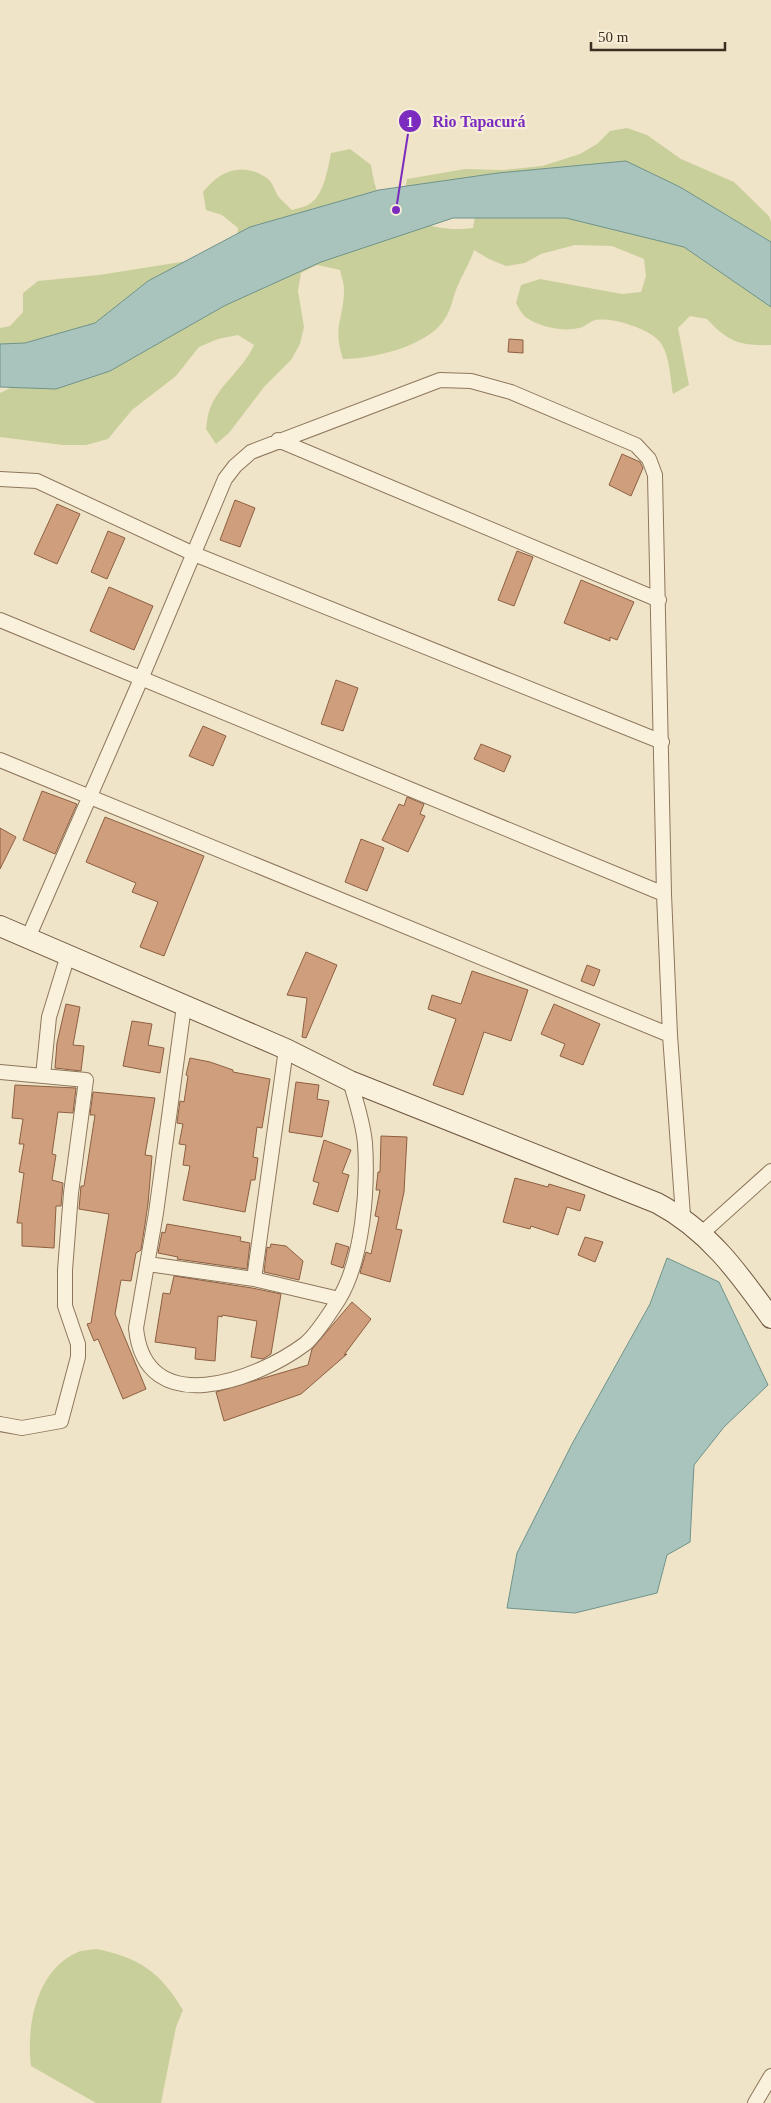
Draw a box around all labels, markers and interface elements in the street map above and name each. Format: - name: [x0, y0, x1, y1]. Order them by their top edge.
- scale bar: [591, 20, 725, 52]
- text: 50 m: [598, 29, 629, 45]
- callout: Rio Tapacurá: [397, 106, 535, 137]
- text: Rio Tapacurá: [433, 113, 525, 131]
- text: 1: [406, 114, 414, 130]

